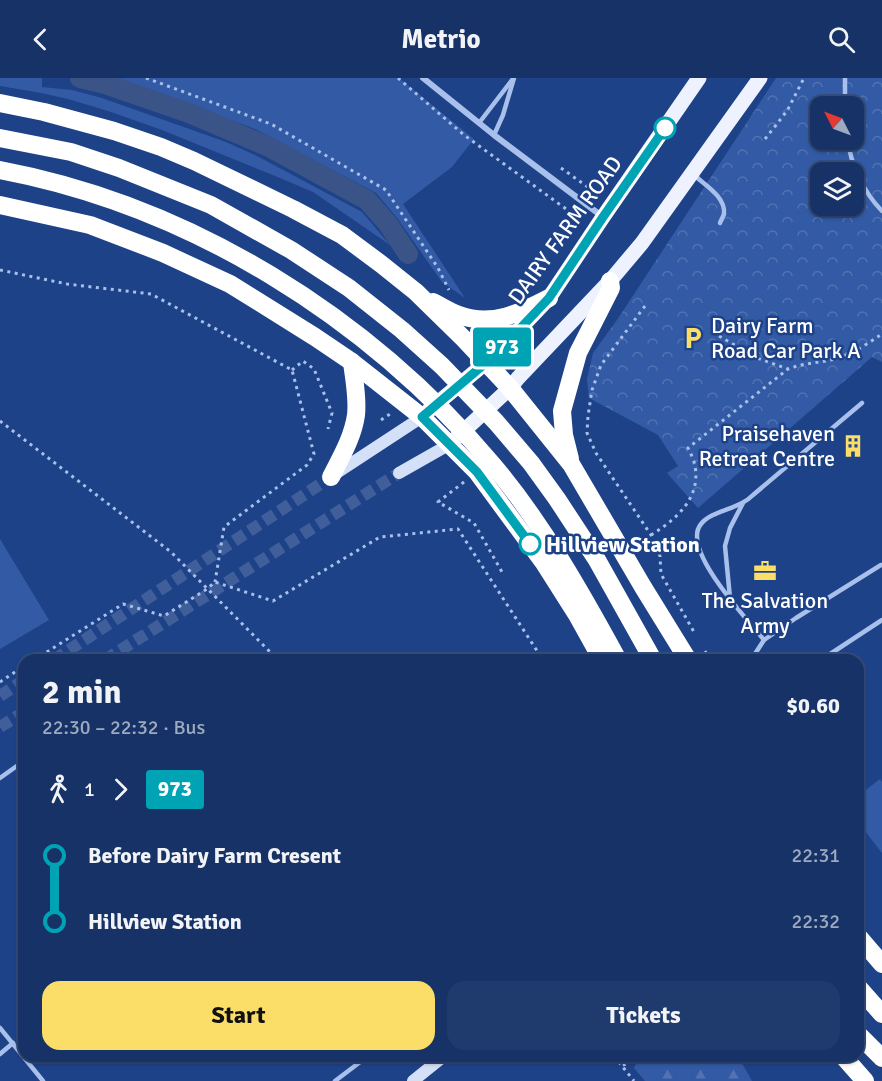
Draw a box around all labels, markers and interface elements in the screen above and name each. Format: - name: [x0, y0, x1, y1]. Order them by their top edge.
- icon: back: [24, 23, 57, 56]
- text: Metrio: [401, 23, 481, 56]
- icon: search: [825, 23, 858, 56]
- north arrow: [810, 96, 864, 150]
- map controls: [810, 96, 864, 216]
- unlabelled marker: [654, 117, 676, 139]
- street label: DAIRY FARM ROAD: [502, 151, 628, 309]
- button: layers: [810, 162, 864, 216]
- place label: Dairy Farm Road Car Park A: [711, 312, 861, 364]
- parking icon: Dairy Farm Road Car Park A: [680, 325, 706, 351]
- line badge: 973: [468, 328, 536, 366]
- text: 973: [485, 334, 519, 360]
- place label: Praisehaven Retreat Centre: [699, 420, 835, 472]
- building icon: Praisehaven Retreat Centre: [840, 433, 866, 459]
- place label: Hillview Station: [546, 531, 700, 558]
- marker: Hillview Station: [519, 533, 541, 555]
- office icon: The Salvation Army: [752, 558, 778, 584]
- place label: The Salvation Army: [702, 587, 828, 639]
- text: 2 min: [42, 672, 122, 713]
- text: $0.60: [786, 692, 840, 719]
- text: 22:30 – 22:32 · Bus: [42, 715, 205, 740]
- icon: walk: [42, 773, 75, 806]
- icon: forward: [104, 773, 137, 806]
- text: 973: [158, 776, 192, 802]
- text: 1: [84, 777, 95, 802]
- text: Before Dairy Farm Cresent: [88, 842, 341, 869]
- text: 22:31: [791, 843, 840, 868]
- text: Hillview Station: [88, 908, 242, 935]
- text: 22:32: [791, 909, 840, 934]
- button: Start: [42, 981, 435, 1050]
- button: Tickets: [447, 981, 840, 1050]

